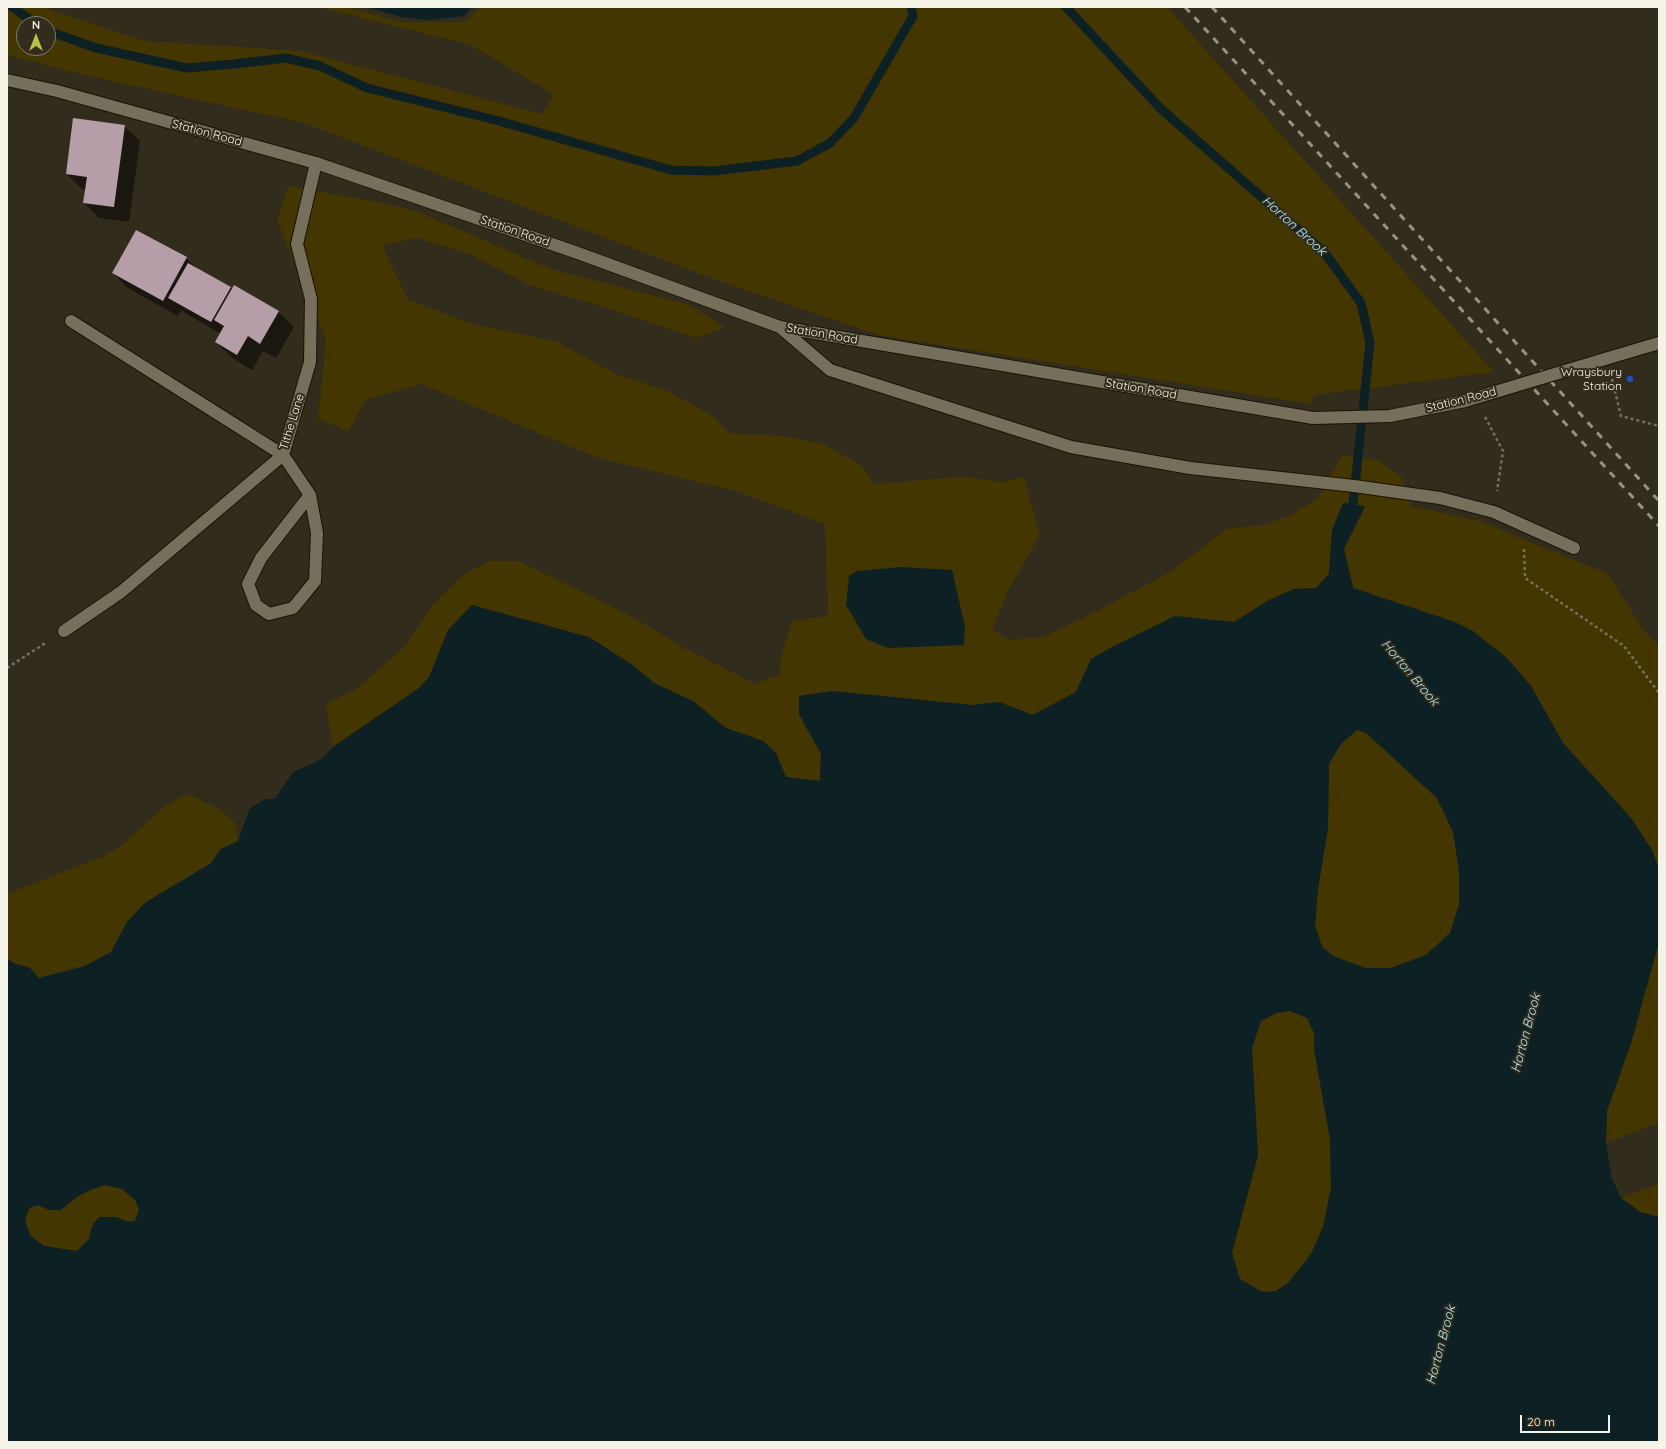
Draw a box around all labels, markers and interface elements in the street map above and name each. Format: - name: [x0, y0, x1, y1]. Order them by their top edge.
- north arrow: [16, 16, 56, 56]
- text: N: [32, 18, 40, 32]
- street label: Station Road: [170, 117, 244, 149]
- water label: Horton Brook: [1259, 193, 1329, 259]
- street label: Station Road: [479, 212, 551, 250]
- street label: Station Road: [785, 321, 859, 347]
- place label: Wraysbury Station: [1561, 365, 1622, 393]
- marker: Wraysbury Station: [1625, 374, 1635, 384]
- street label: Station Road: [1104, 376, 1178, 402]
- street label: Station Road: [1424, 384, 1498, 416]
- street label: Tithe Lane: [277, 392, 307, 452]
- water label: Horton Brook: [1378, 637, 1442, 709]
- water label: Horton Brook: [1508, 992, 1544, 1074]
- water label: Horton Brook: [1423, 1304, 1459, 1386]
- scale bar: [1522, 1407, 1612, 1433]
- text: 20 m: [1527, 1414, 1555, 1429]

